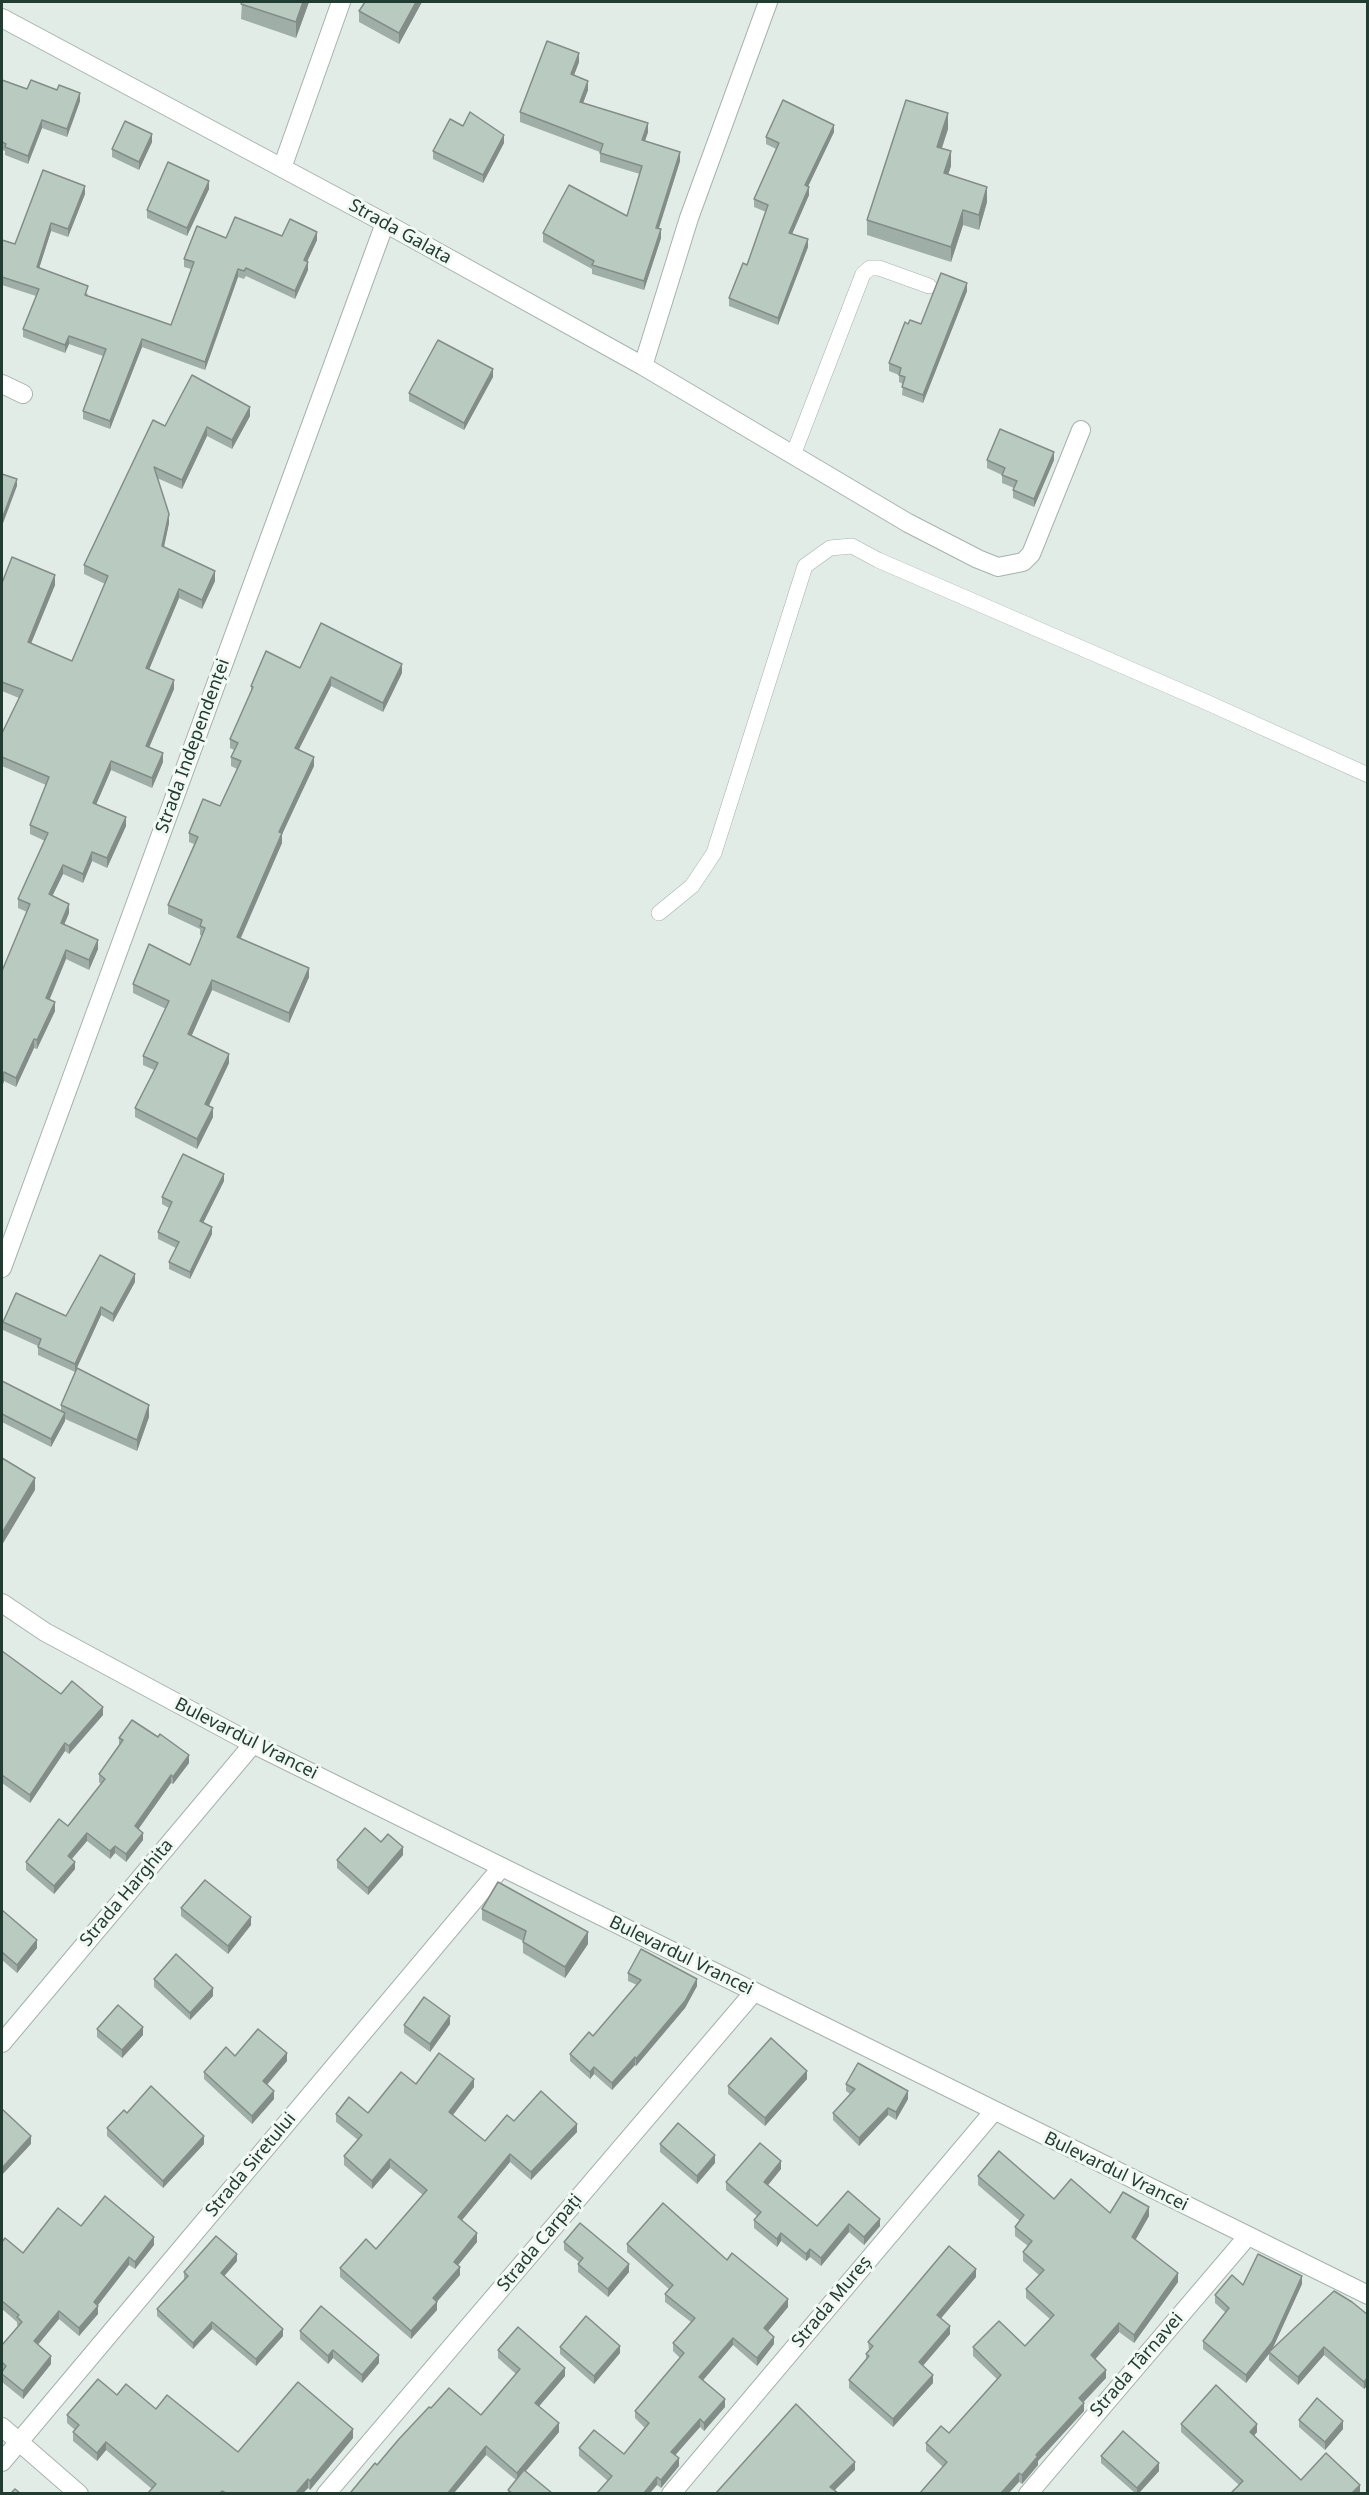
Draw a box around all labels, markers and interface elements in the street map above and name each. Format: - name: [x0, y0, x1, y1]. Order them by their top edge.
- street label: Strada Galata: [345, 195, 455, 269]
- street label: Strada Independenței: [151, 656, 235, 836]
- street label: Bulevardul Vrancei: [171, 1694, 321, 1784]
- street label: Strada Harghita: [76, 1835, 178, 1951]
- street label: Bulevardul Vrancei: [606, 1912, 756, 2000]
- street label: Strada Siretului: [201, 2109, 301, 2221]
- street label: Bulevardul Vrancei: [1041, 2128, 1191, 2216]
- street label: Strada Carpați: [493, 2190, 587, 2296]
- street label: Strada Mureș: [788, 2252, 876, 2352]
- street label: Strada Târnavei: [1086, 2309, 1188, 2421]

